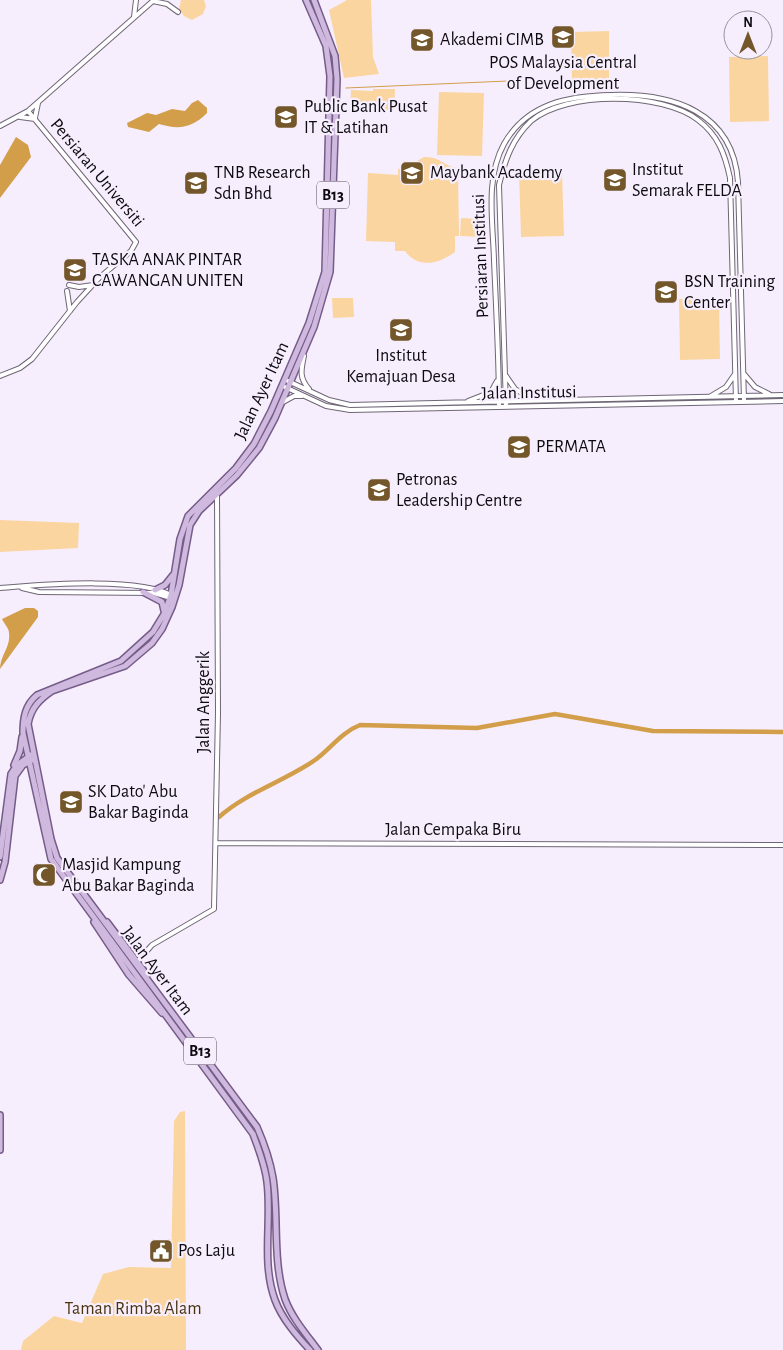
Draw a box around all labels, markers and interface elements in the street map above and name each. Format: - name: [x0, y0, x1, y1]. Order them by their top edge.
- north arrow: [723, 10, 773, 60]
- text: N: [743, 16, 753, 30]
- school or university icon: POS Malaysia Central of Development: [550, 24, 576, 50]
- school or university icon: Akademi CIMB: [409, 27, 435, 53]
- place label: Akademi CIMB: [440, 31, 544, 49]
- place label: POS Malaysia Central of Development: [489, 54, 637, 93]
- place label: Public Bank Pusat IT & Latihan: [304, 98, 428, 137]
- school or university icon: Public Bank Pusat IT & Latihan: [273, 104, 299, 130]
- street label: Persiaran Universiti: [47, 115, 147, 231]
- school or university icon: Maybank Academy: [399, 160, 425, 186]
- place label: Institut Semarak FELDA: [632, 161, 742, 200]
- place label: TNB Research Sdn Bhd: [214, 164, 311, 203]
- place label: Maybank Academy: [430, 164, 562, 182]
- school or university icon: Institut Semarak FELDA: [602, 167, 628, 193]
- school or university icon: TNB Research Sdn Bhd: [183, 170, 209, 196]
- road number: B13: [317, 182, 349, 208]
- street label: Persiaran Institusi: [470, 193, 492, 319]
- place label: TASKA ANAK PINTAR CAWANGAN UNITEN: [92, 251, 244, 290]
- school or university icon: TASKA ANAK PINTAR CAWANGAN UNITEN: [62, 257, 88, 283]
- place label: BSN Training Center: [684, 273, 775, 312]
- school or university icon: BSN Training Center: [653, 279, 679, 305]
- school or university icon: Institut Kemajuan Desa: [388, 317, 414, 343]
- street label: Jalan Ayer Itam: [231, 339, 293, 443]
- place label: Institut Kemajuan Desa: [346, 347, 456, 386]
- street label: Jalan Institusi: [481, 383, 577, 403]
- school or university icon: PERMATA: [506, 434, 532, 460]
- place label: PERMATA: [536, 438, 606, 456]
- place label: Petronas Leadership Centre: [396, 471, 522, 510]
- school or university icon: Petronas Leadership Centre: [366, 477, 392, 503]
- street label: Jalan Anggerik: [195, 650, 213, 753]
- place label: SK Dato' Abu Bakar Baginda: [88, 783, 189, 822]
- school or university icon: SK Dato' Abu Bakar Baginda: [58, 789, 84, 815]
- street label: Jalan Cempaka Biru: [385, 821, 521, 839]
- place label: Masjid Kampung Abu Bakar Baginda: [62, 856, 195, 895]
- mosque icon: Masjid Kampung Abu Bakar Baginda: [31, 862, 57, 888]
- street label: Jalan Ayer Itam: [118, 923, 196, 1019]
- road number: B13: [184, 1038, 216, 1064]
- public building icon: Pos Laju: [148, 1238, 174, 1264]
- place label: Pos Laju: [178, 1242, 235, 1260]
- park label: Taman Rimba Alam: [64, 1300, 202, 1318]

